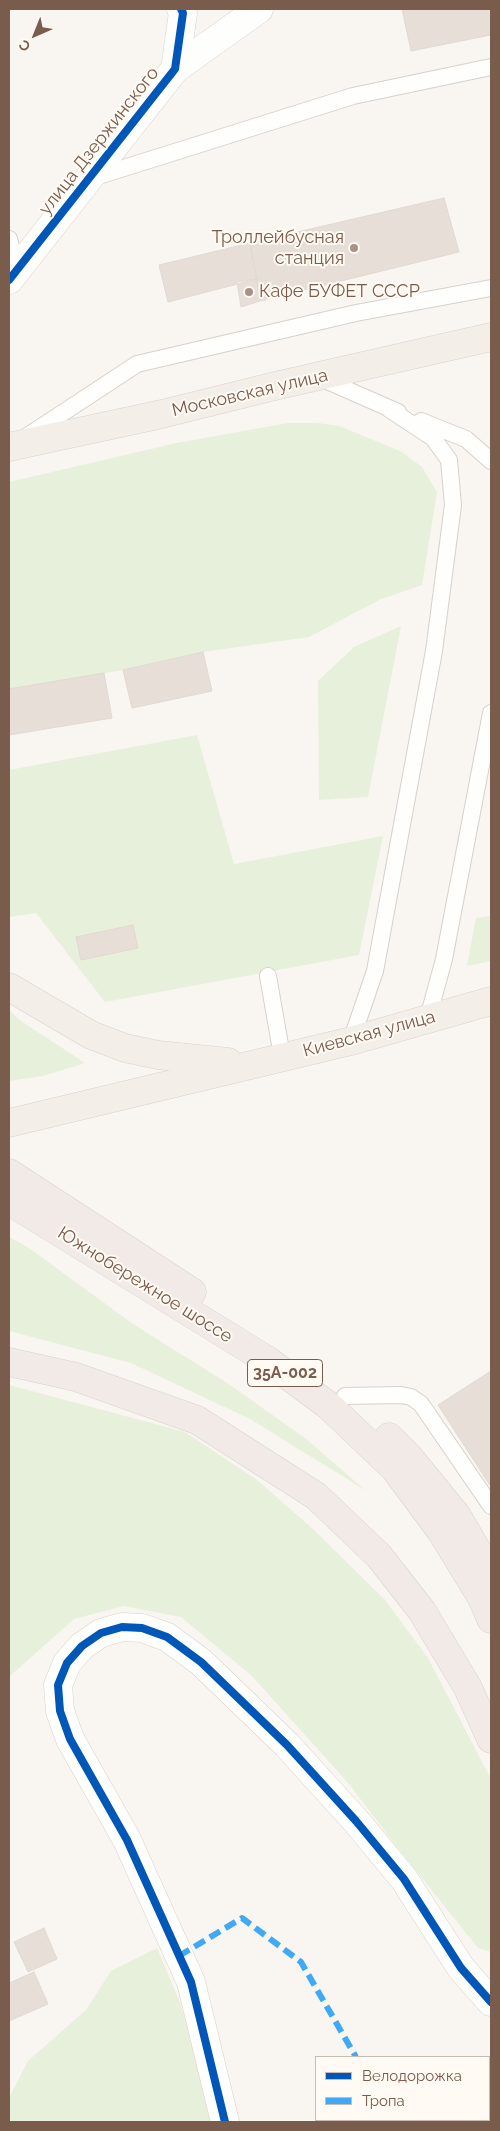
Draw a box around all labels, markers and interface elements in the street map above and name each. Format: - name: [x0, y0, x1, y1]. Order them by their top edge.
- north arrow: [10, 10, 60, 60]
- text: С: [16, 37, 34, 55]
- street label: улица Дзержинского: [35, 63, 163, 219]
- place label: Троллейбусная станция: [212, 227, 344, 270]
- marker: Троллейбусная станция: [348, 242, 360, 254]
- place label: Кафе БУФЕТ СССР: [259, 281, 420, 303]
- marker: Кафе БУФЕТ СССР: [243, 286, 255, 298]
- street label: Московская улица: [170, 365, 330, 421]
- street label: Киевская улица: [300, 1006, 438, 1062]
- street label: Южнобережное шоссе: [54, 1222, 236, 1348]
- road number: 35А-002: [248, 1360, 322, 1386]
- legend: [315, 2056, 490, 2121]
- text: Велодорожка: [362, 2067, 462, 2085]
- text: Тропа: [362, 2092, 405, 2110]

